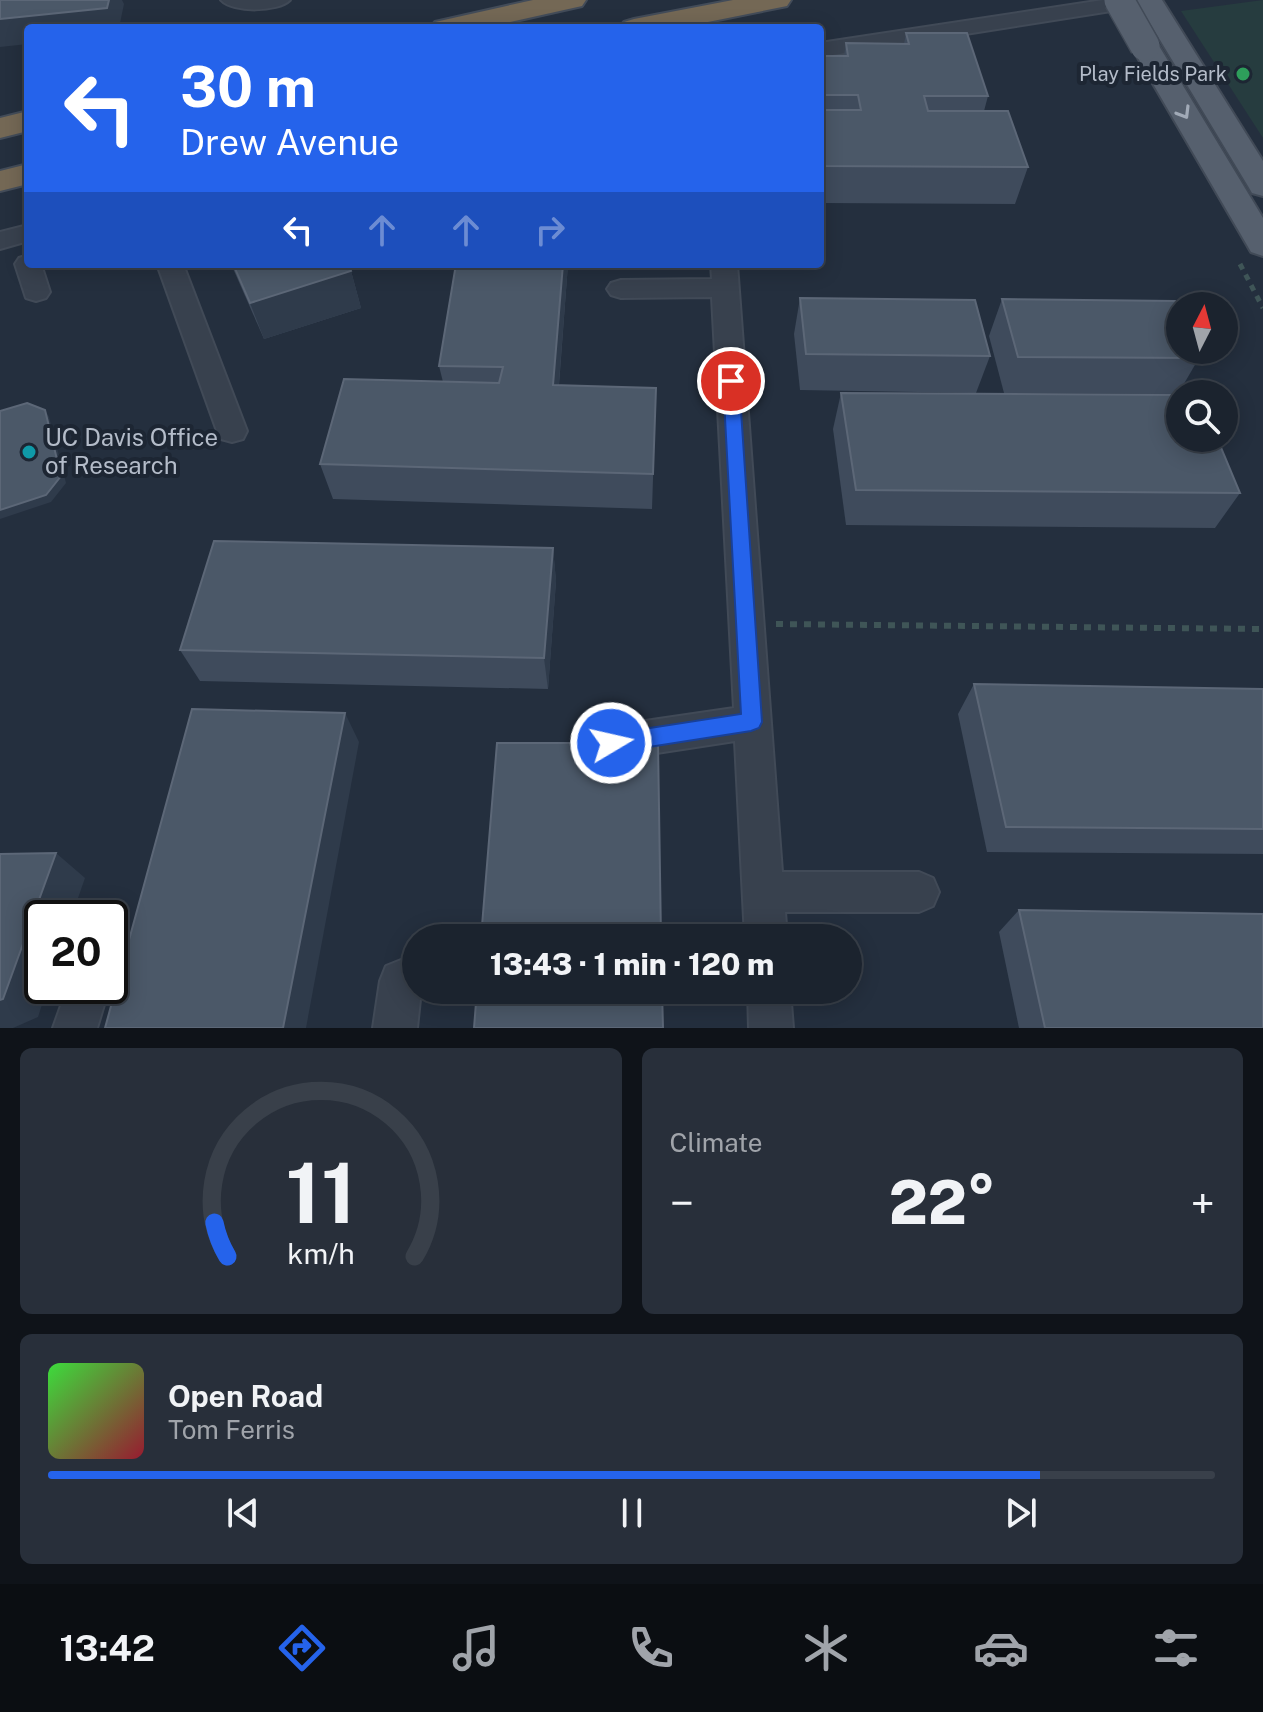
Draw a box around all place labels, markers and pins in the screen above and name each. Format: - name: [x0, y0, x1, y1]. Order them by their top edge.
- place label: Play Fields Park: [1079, 62, 1227, 86]
- marker: Play Fields Park: [1234, 65, 1252, 83]
- pin: [697, 347, 765, 415]
- place label: UC Davis Office of Research: [45, 423, 218, 479]
- marker: UC Davis Office of Research: [20, 443, 38, 461]

